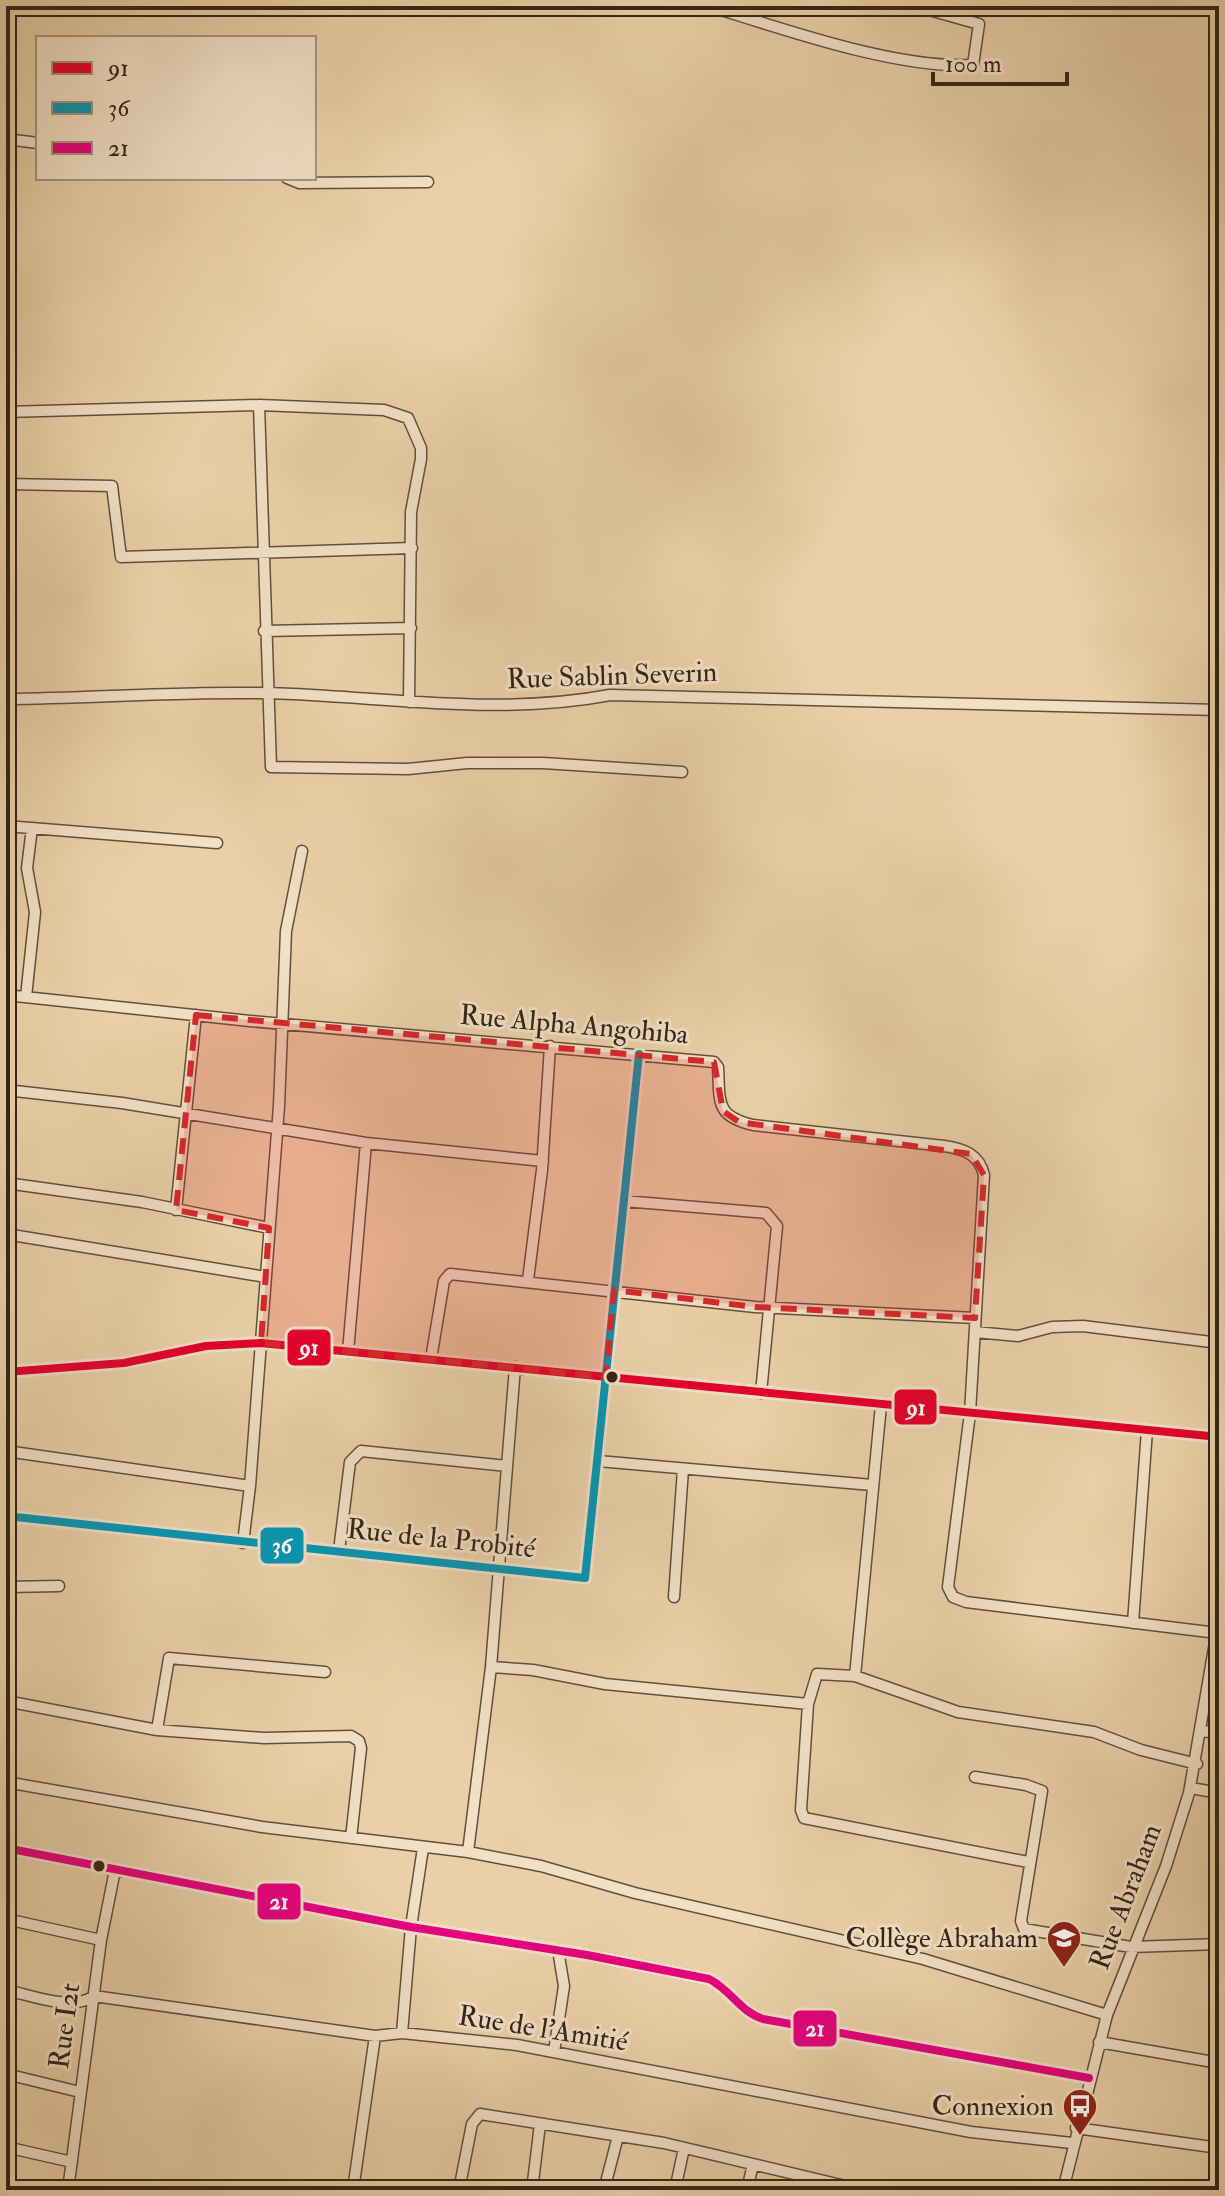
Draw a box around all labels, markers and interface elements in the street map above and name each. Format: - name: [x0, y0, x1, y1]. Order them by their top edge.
- legend: [36, 36, 316, 180]
- scale bar: [933, 36, 1067, 86]
- text: 100 m: [945, 49, 1002, 80]
- text: 91: [106, 53, 129, 84]
- text: 36: [108, 93, 131, 124]
- text: 21: [108, 133, 129, 164]
- street label: Rue Sablin Severin: [506, 655, 718, 697]
- street label: Rue Alpha Angohiba: [458, 998, 690, 1052]
- line badge: 91: [286, 1328, 332, 1367]
- text: 91: [297, 1334, 319, 1362]
- unlabelled marker: [604, 1369, 620, 1385]
- line badge: 91: [893, 1388, 938, 1426]
- text: 91: [904, 1394, 926, 1422]
- street label: Rue de la Probité: [345, 1512, 537, 1566]
- line badge: 36: [259, 1526, 305, 1565]
- text: 36: [272, 1532, 294, 1560]
- street label: Rue Abraham: [1082, 1819, 1170, 1975]
- unlabelled marker: [91, 1858, 107, 1874]
- line badge: 21: [256, 1882, 302, 1921]
- text: 21: [269, 1888, 289, 1916]
- school or university icon: Collège Abraham: [1045, 1919, 1083, 1969]
- place label: Collège Abraham: [846, 1921, 1038, 1956]
- street label: Rue I2t: [42, 1981, 88, 2071]
- street label: Rue de l'Amitié: [456, 1998, 631, 2060]
- line badge: 21: [792, 2009, 838, 2048]
- text: 21: [805, 2015, 825, 2043]
- bus stop icon: Connexion: [1061, 2087, 1099, 2137]
- place label: Connexion: [932, 2089, 1054, 2124]

